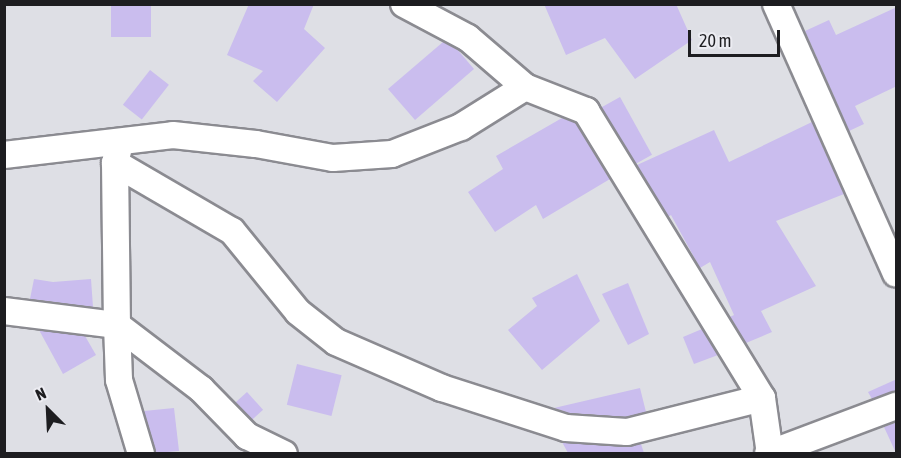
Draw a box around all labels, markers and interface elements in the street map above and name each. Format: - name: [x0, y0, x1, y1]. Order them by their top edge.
- scale bar: [691, 18, 782, 56]
- text: 20 m: [699, 30, 731, 51]
- north arrow: [18, 380, 78, 440]
- text: N: [33, 383, 49, 404]

